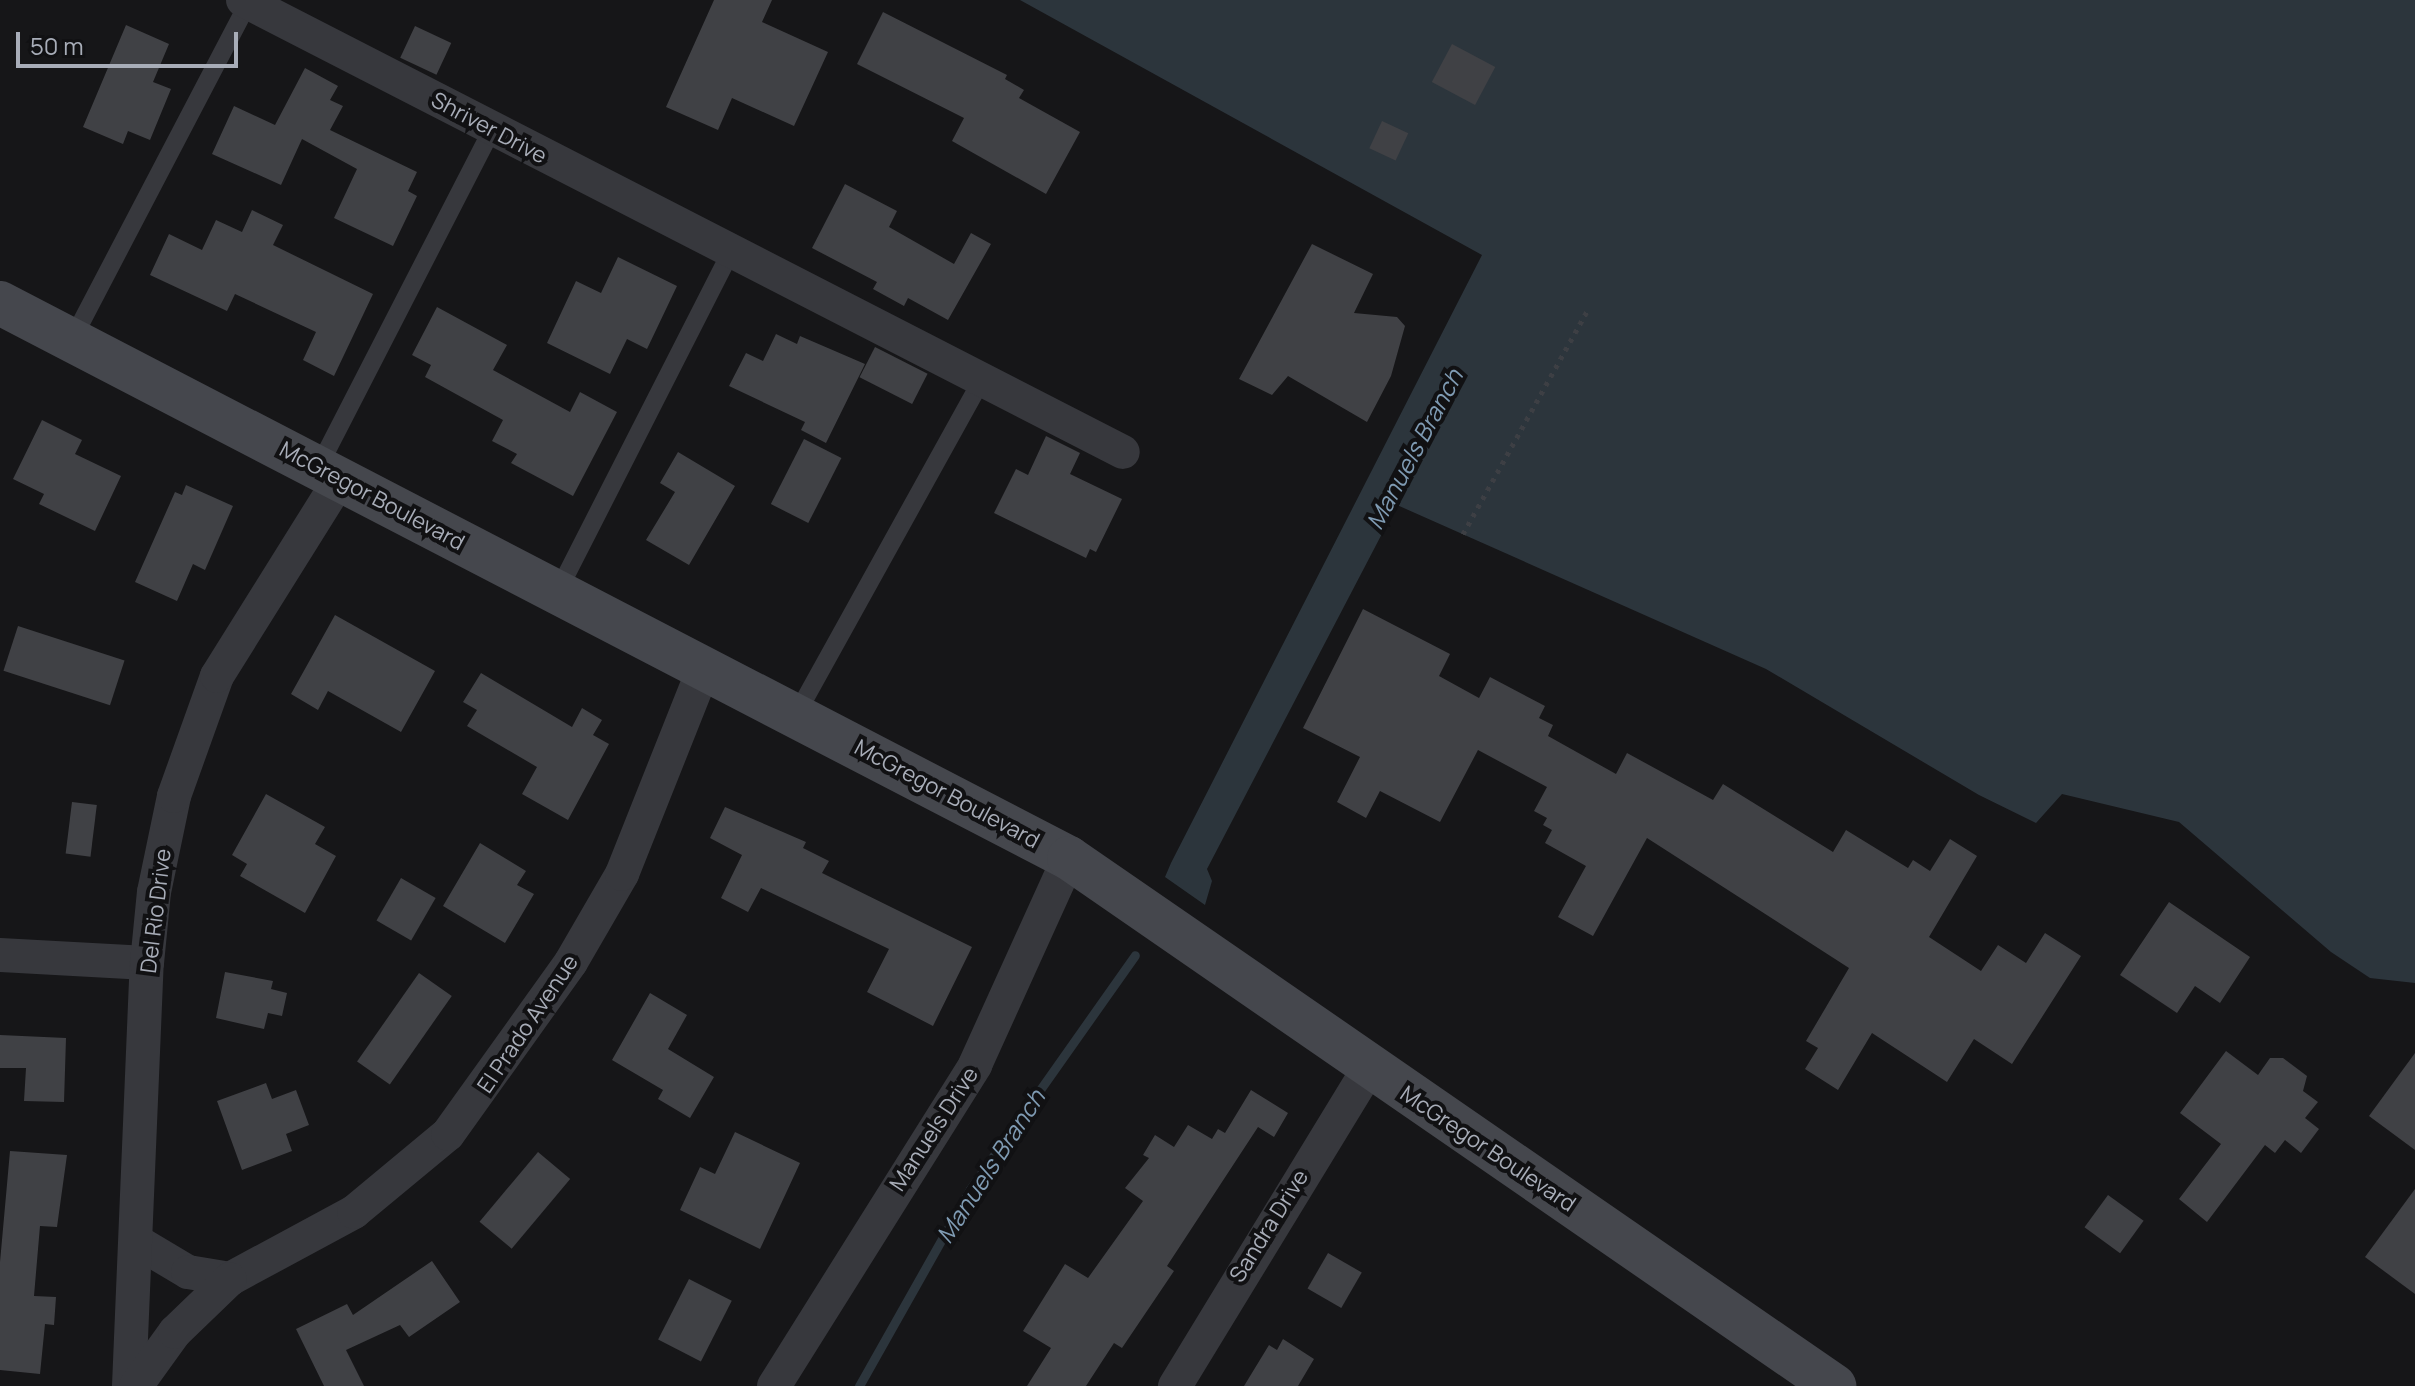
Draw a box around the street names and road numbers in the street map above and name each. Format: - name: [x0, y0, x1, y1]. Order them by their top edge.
- street label: Shriver Drive: [427, 87, 551, 169]
- street label: McGregor Boulevard: [275, 436, 469, 556]
- street label: McGregor Boulevard: [850, 734, 1044, 854]
- street label: Del Rio Drive: [135, 847, 177, 975]
- street label: El Prado Avenue: [472, 950, 584, 1098]
- street label: Manuels Drive: [884, 1062, 984, 1196]
- street label: McGregor Boulevard: [1395, 1081, 1581, 1217]
- street label: Sandra Drive: [1224, 1165, 1314, 1287]

